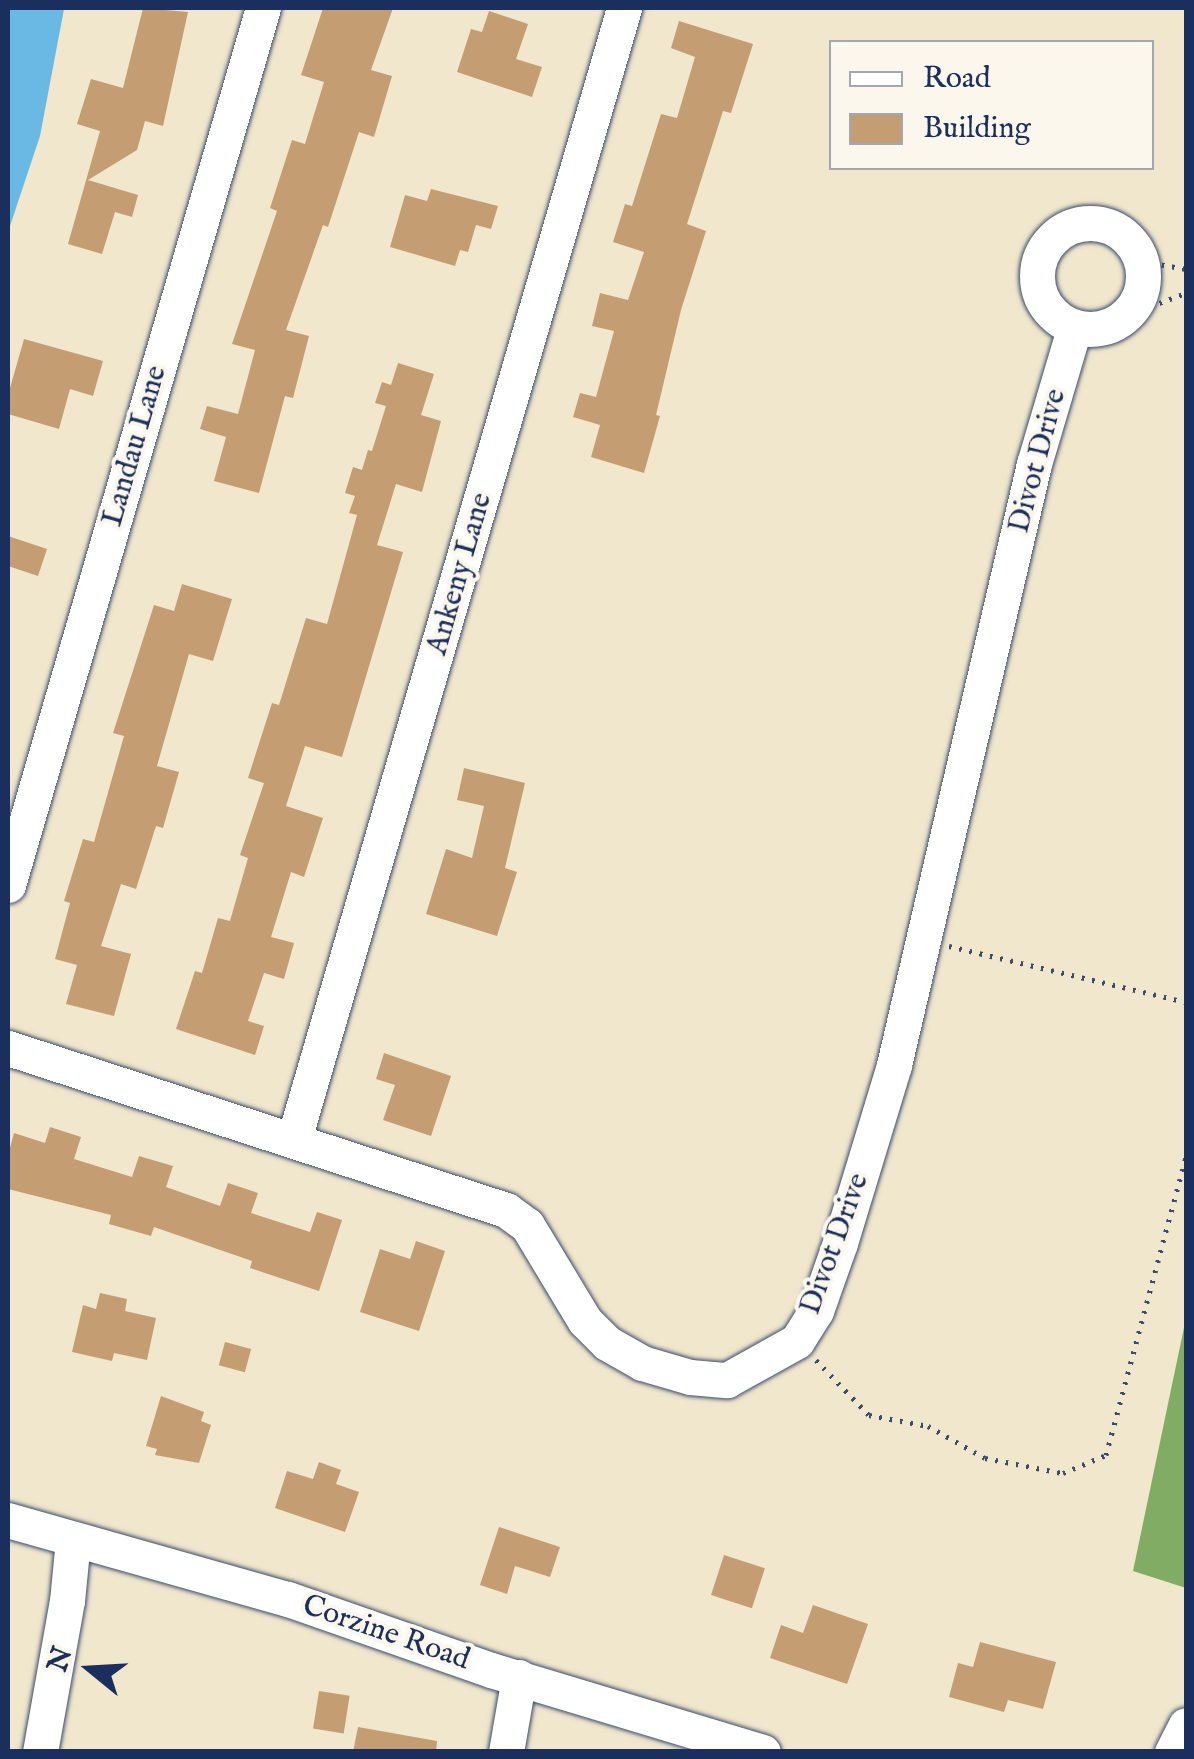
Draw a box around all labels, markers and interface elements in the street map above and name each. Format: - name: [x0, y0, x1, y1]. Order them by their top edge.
- legend: [829, 40, 1154, 170]
- text: Road: [923, 60, 991, 98]
- text: Building: [923, 110, 1031, 148]
- street label: Landau Lane: [95, 362, 175, 530]
- street label: Divot Drive: [1001, 385, 1075, 537]
- street label: Ankeny Lane: [420, 489, 500, 659]
- street label: Divot Drive: [793, 1168, 877, 1320]
- street label: Corzine Road: [298, 1588, 474, 1678]
- north arrow: [40, 1619, 140, 1719]
- text: N: [41, 1643, 81, 1677]

